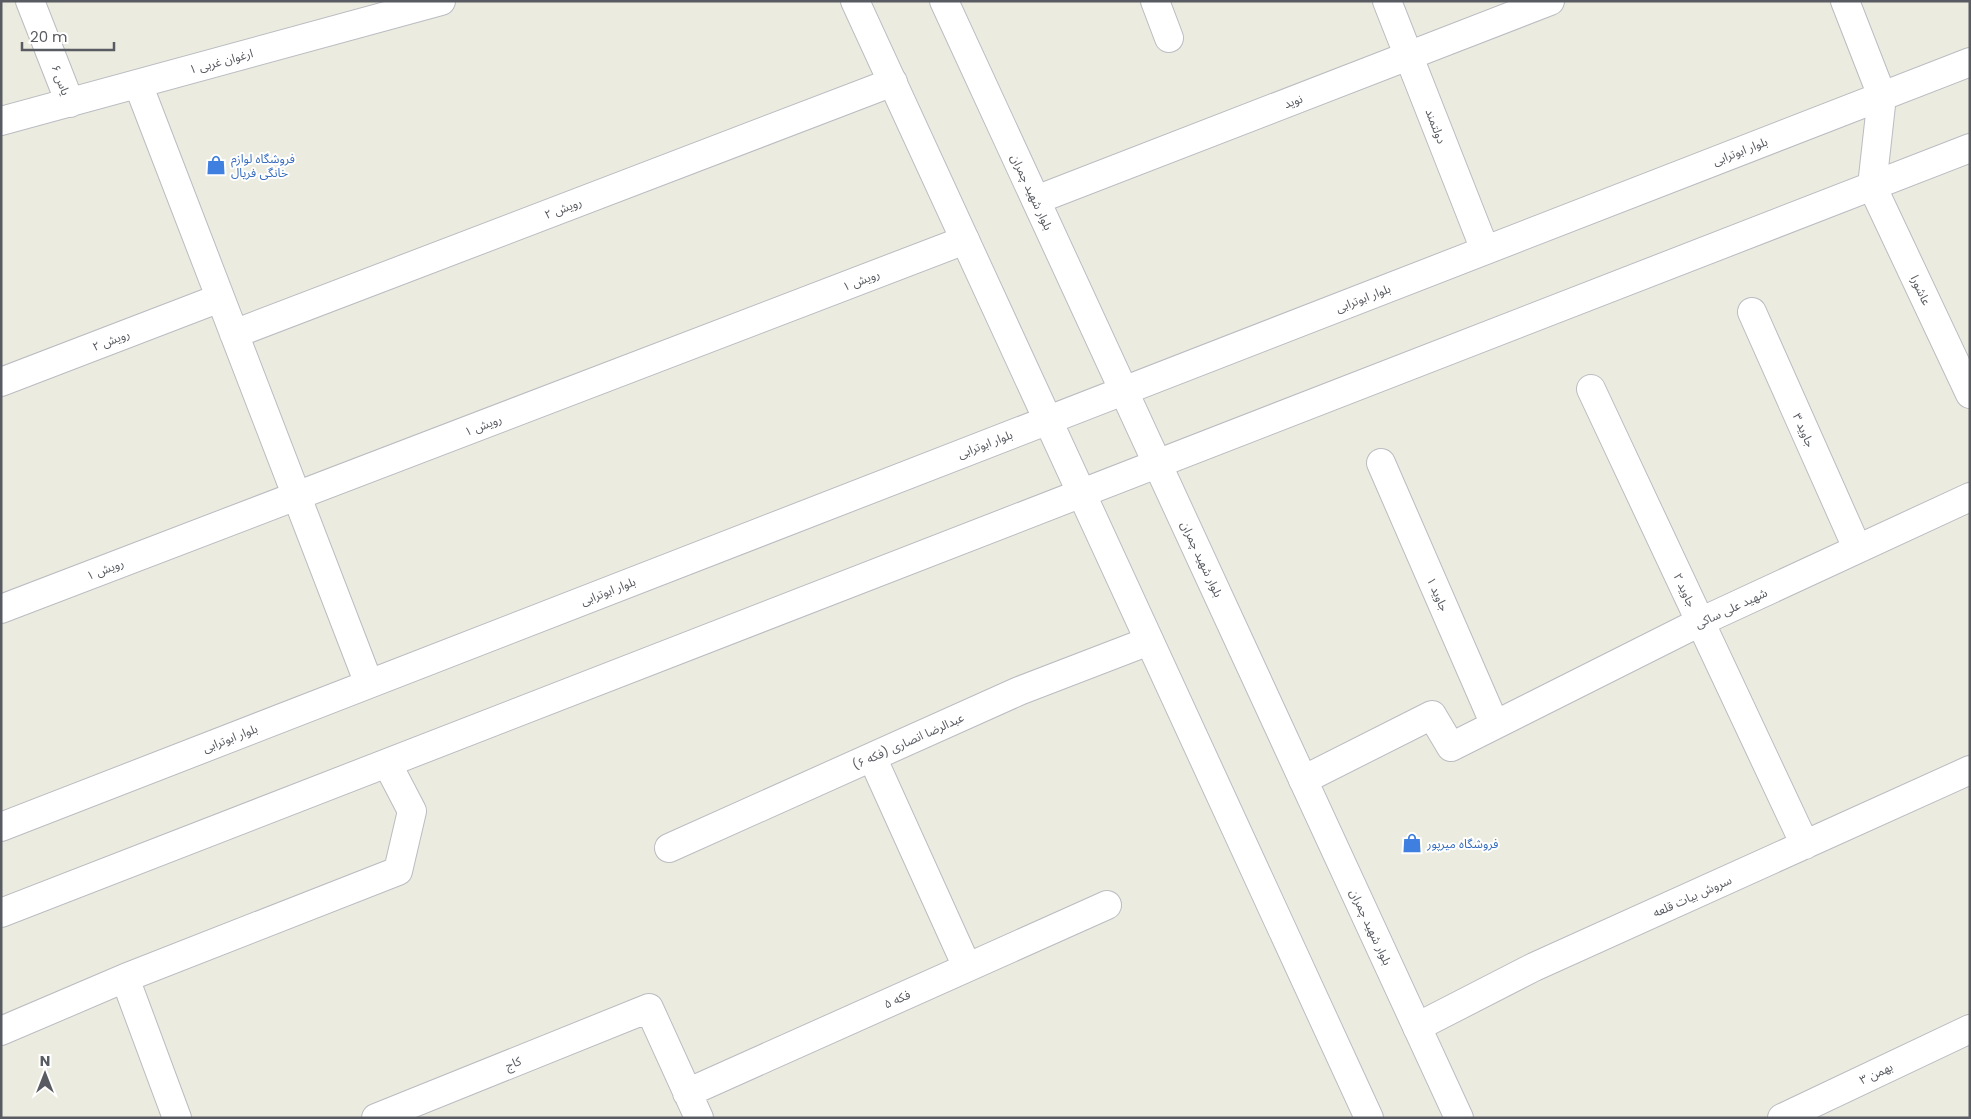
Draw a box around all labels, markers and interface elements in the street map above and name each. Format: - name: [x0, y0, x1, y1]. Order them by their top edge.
- scale bar: [22, 20, 115, 52]
- text: 20 m: [30, 26, 68, 47]
- street label: ارغوان غربی ۱: [187, 44, 255, 78]
- street label: یاس ۶: [47, 62, 75, 98]
- street label: نوید: [1281, 90, 1305, 112]
- street label: دولتمند: [1422, 106, 1451, 146]
- street label: بلوار ابوترابی: [1710, 133, 1770, 169]
- place label: فروشگاه لوازم خانگی فریال: [231, 150, 295, 181]
- street label: بلوار شهید چمران: [1007, 151, 1057, 233]
- shop icon: فروشگاه لوازم خانگی فریال: [205, 154, 227, 176]
- street label: رویش ۲: [542, 193, 584, 223]
- street label: رویش ۱: [840, 265, 882, 295]
- street label: عاشورا: [1907, 272, 1935, 308]
- street label: بلوار ابوترابی: [1333, 280, 1393, 316]
- street label: رویش ۲: [90, 325, 132, 355]
- street label: رویش ۱: [462, 410, 504, 440]
- street label: جاوید ۳: [1789, 410, 1819, 450]
- street label: بلوار ابوترابی: [955, 426, 1015, 462]
- street label: بلوار شهید چمران: [1177, 518, 1227, 600]
- street label: رویش ۱: [84, 554, 126, 584]
- street label: جاوید ۲: [1670, 570, 1700, 610]
- street label: بلوار ابوترابی: [578, 573, 638, 609]
- street label: جاوید ۱: [1423, 574, 1453, 614]
- street label: شهید علی ساکی: [1692, 584, 1770, 632]
- street label: عبدالرضا انصاری (فکه ۶): [850, 709, 966, 773]
- street label: بلوار ابوترابی: [200, 720, 260, 756]
- shop icon: فروشگاه میرپور: [1401, 832, 1423, 854]
- place label: فروشگاه میرپور: [1426, 835, 1498, 852]
- street label: سروش بیات قلعه: [1650, 871, 1734, 921]
- street label: بلوار شهید چمران: [1346, 886, 1396, 968]
- street label: فکه ۵: [881, 986, 913, 1012]
- north arrow: [20, 1049, 70, 1099]
- text: N: [40, 1051, 50, 1071]
- street label: کاج: [502, 1052, 525, 1075]
- street label: بهمن ۳: [1857, 1058, 1895, 1088]

